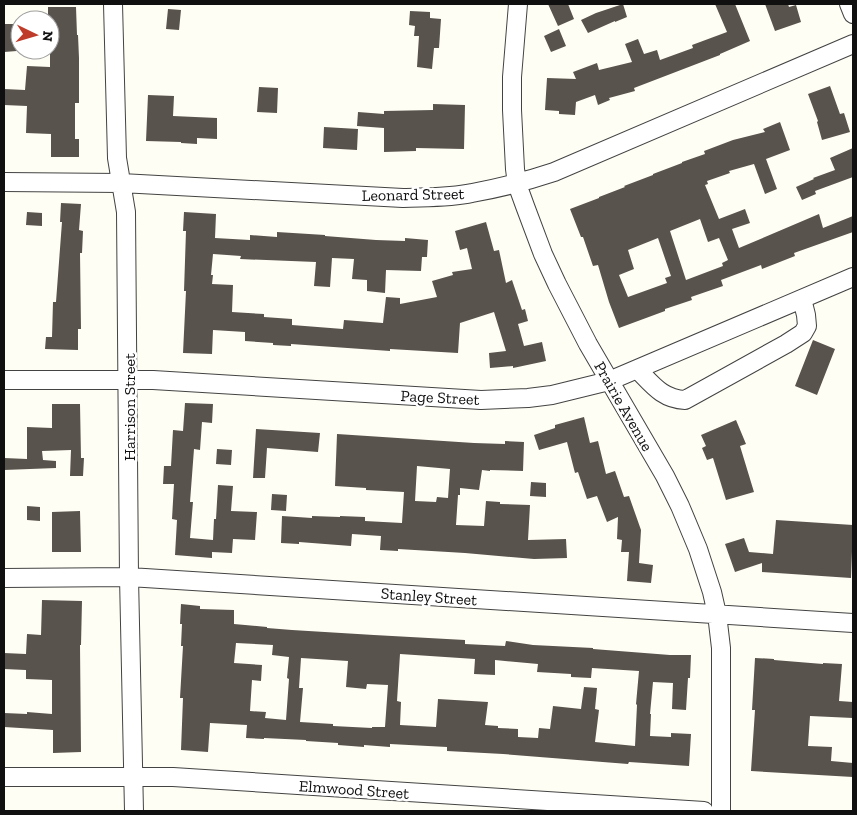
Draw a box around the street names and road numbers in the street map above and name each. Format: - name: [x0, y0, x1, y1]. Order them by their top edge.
- street label: Leonard Street: [362, 184, 465, 205]
- street label: Harrison Street: [120, 353, 139, 461]
- street label: Prairie Avenue: [590, 358, 657, 455]
- street label: Page Street: [400, 386, 480, 409]
- street label: Stanley Street: [380, 584, 478, 609]
- street label: Elmwood Street: [298, 776, 410, 803]

